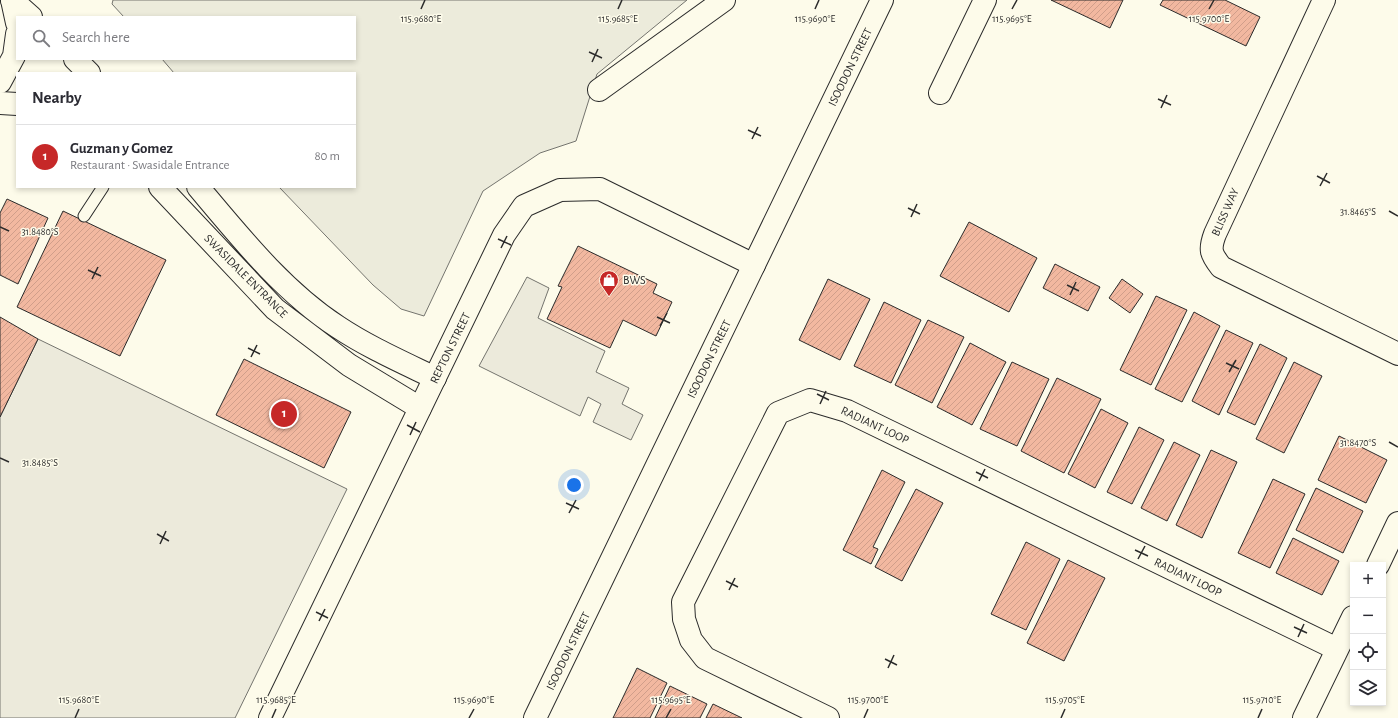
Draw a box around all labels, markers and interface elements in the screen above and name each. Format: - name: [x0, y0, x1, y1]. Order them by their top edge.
- text: 115.9680°E: [401, 14, 441, 24]
- text: 115.9685°E: [598, 14, 638, 24]
- text: 115.9690°E: [795, 14, 835, 24]
- text: 115.9695°E: [992, 14, 1032, 24]
- text: 115.9700°E: [1189, 14, 1229, 24]
- search box: [16, 16, 356, 60]
- street label: ISOODON STREET: [826, 26, 874, 108]
- icon: search: [30, 27, 52, 49]
- text: Search here: [62, 30, 130, 45]
- text: Nearby: [32, 89, 82, 106]
- text: Guzman y Gomez: [70, 141, 173, 156]
- text: 1: [43, 150, 47, 163]
- text: 80 m: [314, 150, 340, 163]
- text: Restaurant · Swasidale Entrance: [70, 159, 229, 172]
- street label: BLISS WAY: [1209, 186, 1241, 238]
- text: 31.8465°S: [1340, 207, 1376, 217]
- text: 31.8480°S: [21, 227, 59, 237]
- street label: SWASIDALE ENTRANCE: [202, 232, 290, 320]
- shop icon: BWS: [598, 269, 620, 297]
- place label: BWS: [623, 274, 646, 286]
- street label: REPTON STREET: [428, 311, 472, 385]
- street label: ISOODON STREET: [685, 318, 733, 400]
- pin: 1: [271, 399, 297, 429]
- street label: RADIANT LOOP: [839, 404, 911, 446]
- text: 31.8470°S: [1340, 438, 1377, 448]
- text: 31.8485°S: [22, 458, 58, 468]
- your location: [564, 475, 584, 495]
- street label: RADIANT LOOP: [1152, 556, 1224, 598]
- map controls: [1350, 562, 1386, 706]
- button: +: [1350, 562, 1386, 598]
- button: −: [1350, 598, 1386, 634]
- street label: ISOODON STREET: [544, 610, 592, 692]
- button: locate: [1350, 634, 1386, 670]
- button: layers: [1350, 670, 1386, 706]
- text: 115.9680°E: [59, 695, 99, 705]
- text: 115.9685°E: [256, 695, 296, 705]
- text: 115.9690°E: [454, 695, 494, 705]
- text: 115.9695°E: [651, 695, 691, 705]
- text: 115.9700°E: [848, 695, 888, 705]
- text: 115.9705°E: [1045, 695, 1085, 705]
- text: 115.9710°E: [1243, 695, 1282, 705]

